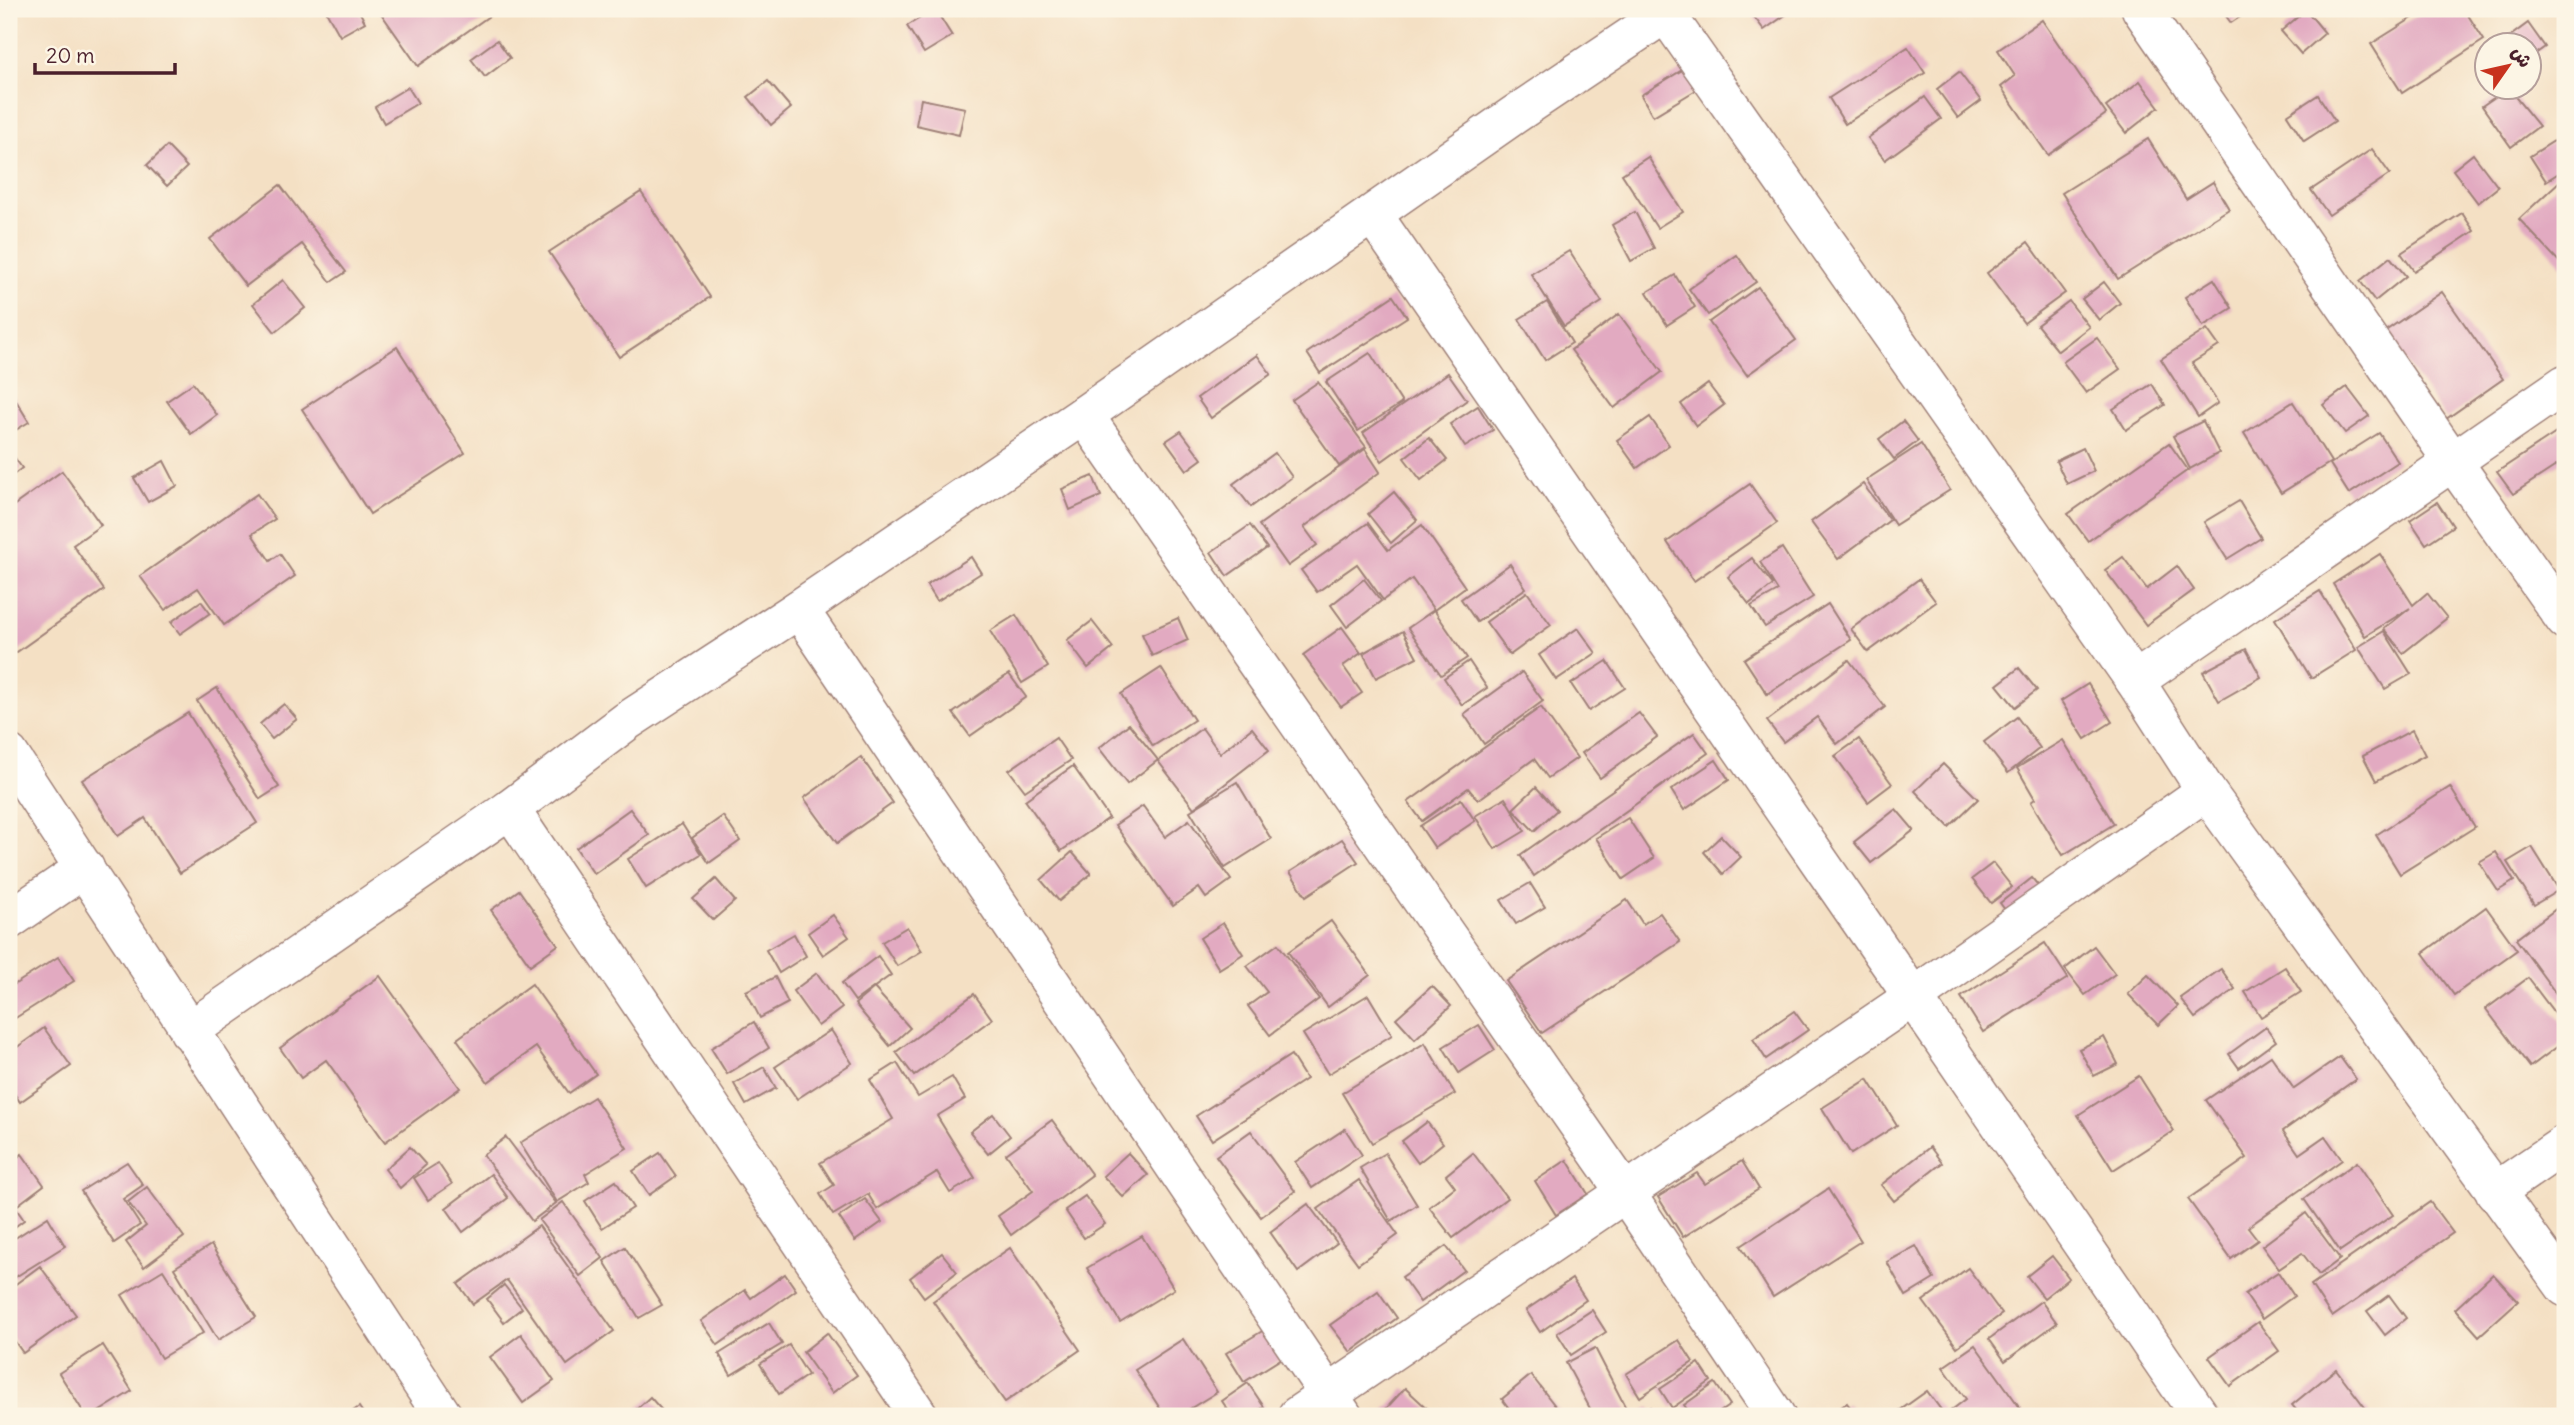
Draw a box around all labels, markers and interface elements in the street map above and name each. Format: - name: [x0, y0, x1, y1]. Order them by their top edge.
- scale bar: [35, 32, 175, 76]
- north arrow: [2472, 32, 2542, 102]
- text: ش: [2506, 41, 2538, 72]
- text: 20 m: [46, 42, 95, 69]

